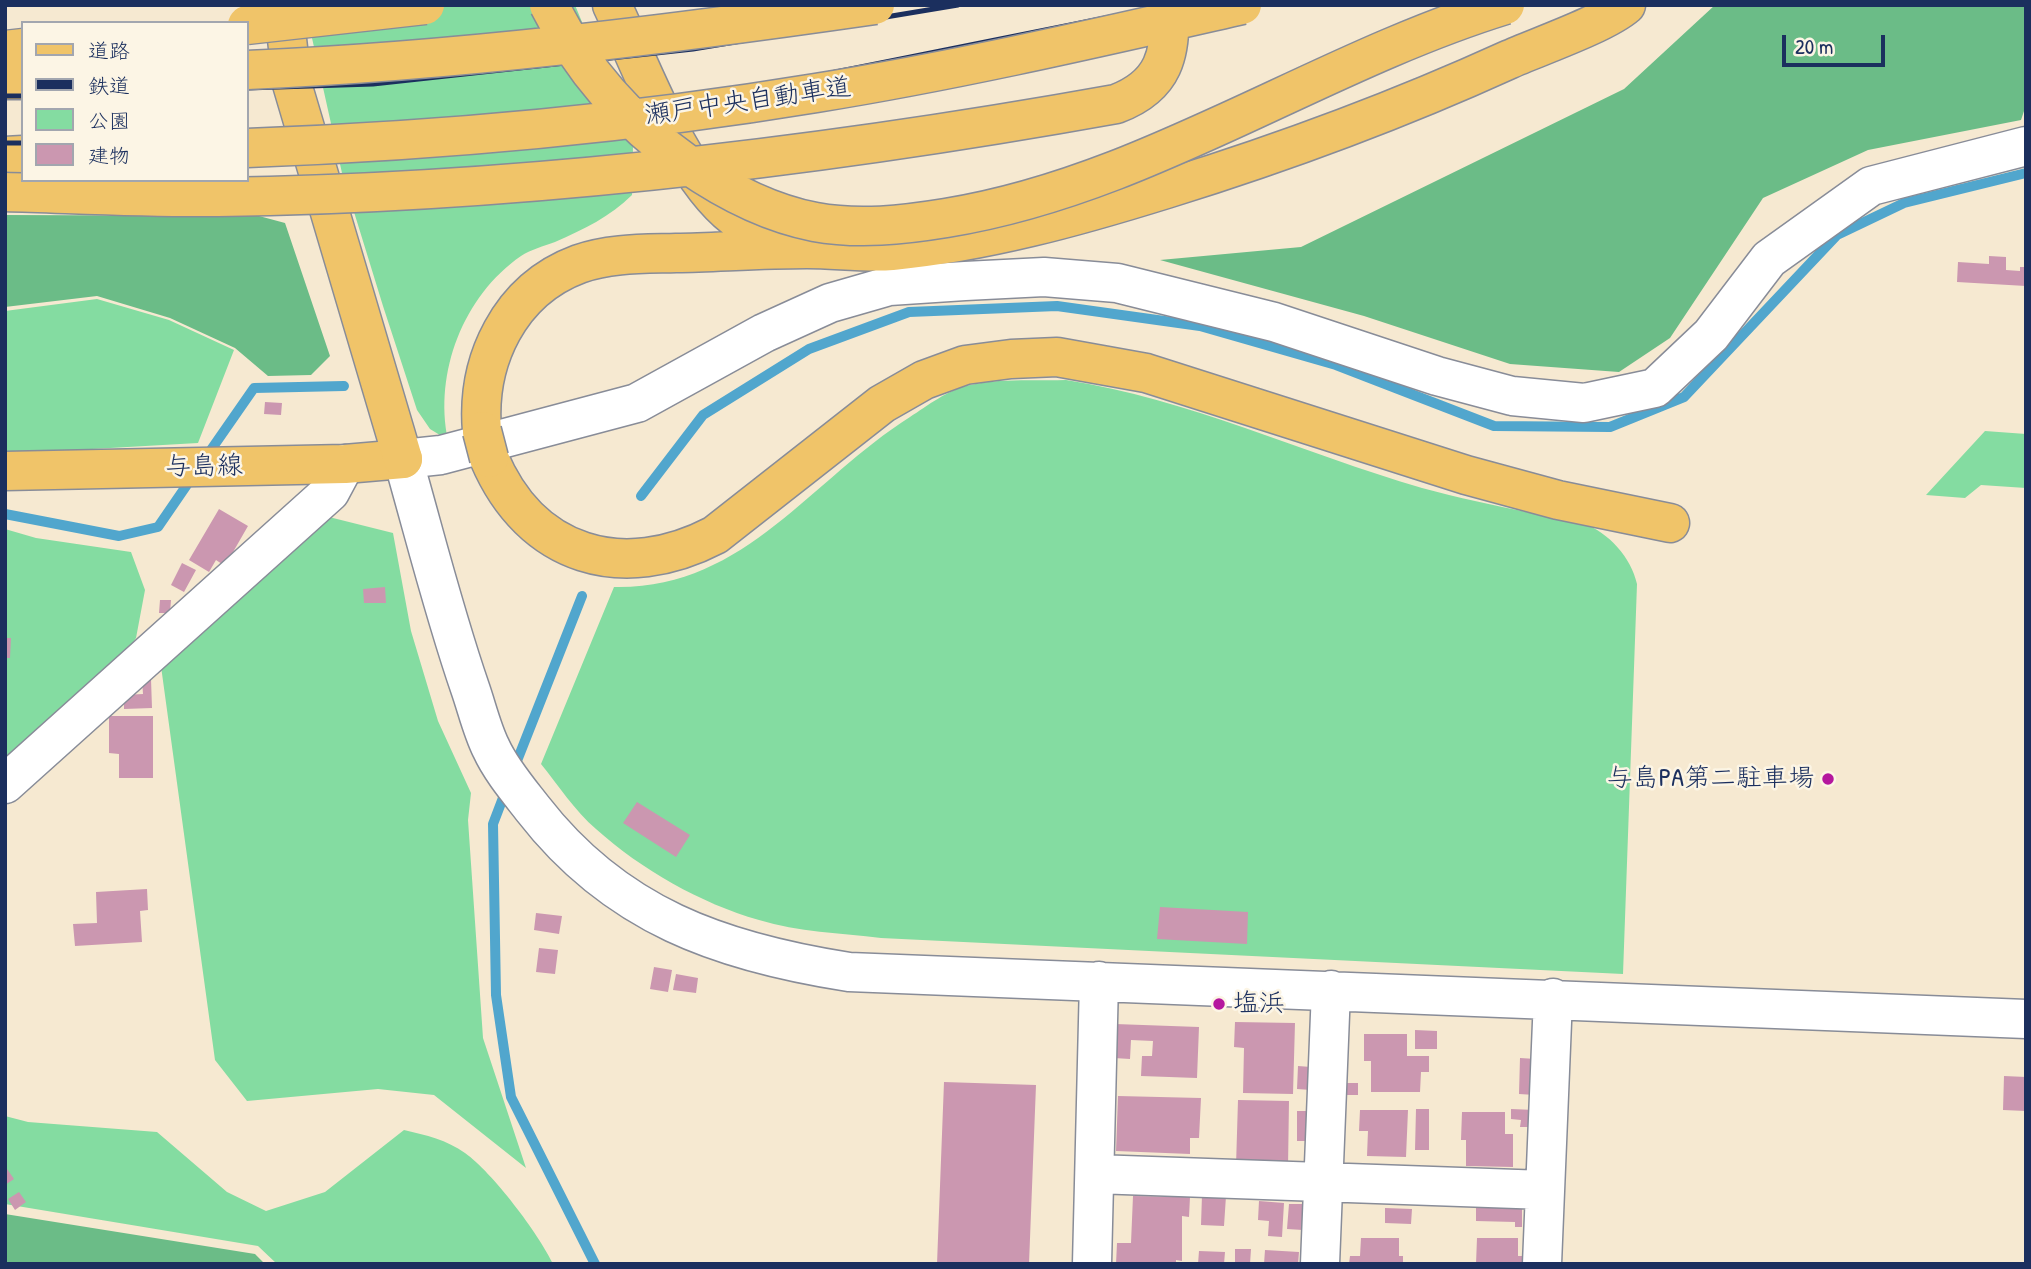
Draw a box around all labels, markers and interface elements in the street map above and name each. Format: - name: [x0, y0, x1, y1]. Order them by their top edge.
- legend: [21, 21, 248, 182]
- scale bar: [1786, 21, 1889, 65]
- text: 20 m: [1795, 32, 1833, 61]
- text: 道路: [88, 36, 130, 65]
- text: 鉄道: [88, 71, 130, 100]
- street label: 瀬戸中央自動車道: [643, 72, 853, 132]
- text: 公園: [88, 106, 130, 135]
- text: 建物: [88, 141, 130, 170]
- street label: 与島線: [165, 451, 243, 483]
- place label: 与島PA第二駐車場: [1607, 763, 1814, 795]
- marker: 与島PA第二駐車場: [1820, 771, 1836, 787]
- place label: 塩浜: [1233, 988, 1285, 1020]
- marker: 塩浜: [1211, 996, 1227, 1012]

